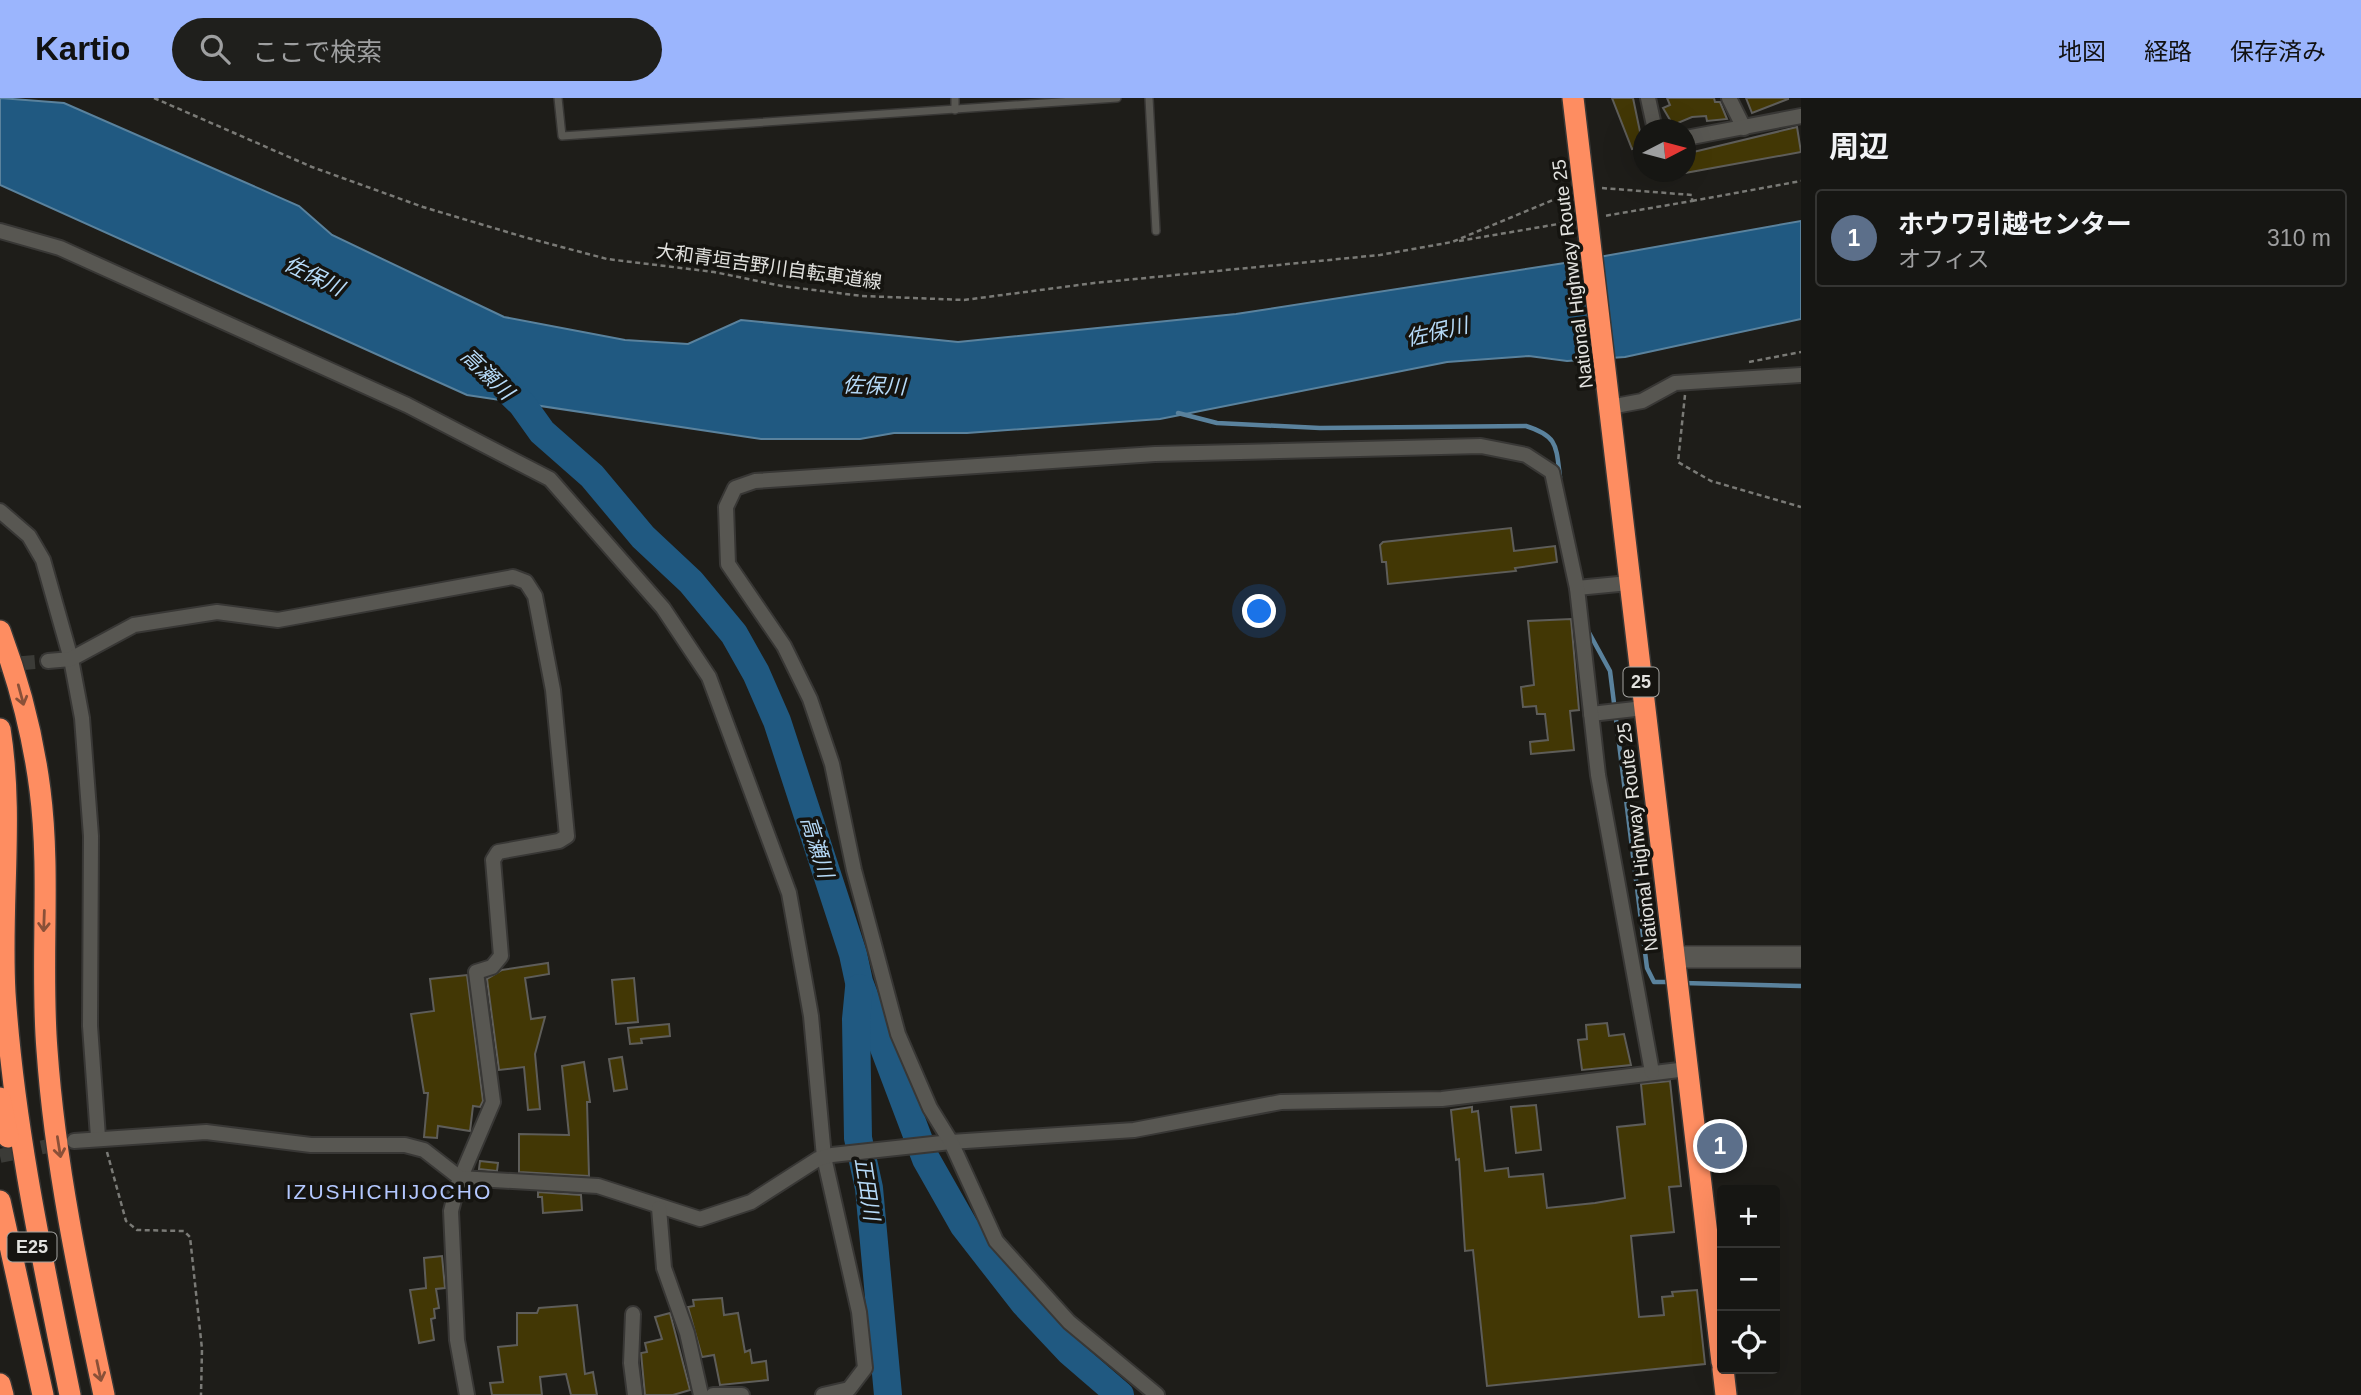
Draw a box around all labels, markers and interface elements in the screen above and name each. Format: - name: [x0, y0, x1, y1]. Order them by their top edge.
- search box: [172, 18, 662, 81]
- text: Kartio: [35, 30, 130, 67]
- icon: search: [196, 30, 234, 68]
- text: ここで検索: [252, 37, 382, 67]
- text: 地図: [2058, 38, 2106, 65]
- text: 経路: [2144, 38, 2192, 65]
- text: 保存済み: [2230, 38, 2326, 65]
- north arrow: [1633, 119, 1696, 182]
- text: 周辺: [1829, 130, 1889, 163]
- street label: National Highway Route 25: [1548, 158, 1597, 389]
- text: ホウワ引越センター: [1898, 209, 2132, 239]
- text: 1: [1848, 225, 1860, 251]
- text: 310 m: [2267, 225, 2331, 251]
- street label: 大和青垣吉野川自転車道線: [655, 240, 883, 293]
- text: オフィス: [1898, 246, 1990, 272]
- water label: 佐保川: [281, 251, 349, 301]
- water label: 佐保川: [1404, 313, 1472, 350]
- water label: 高瀬川: [457, 343, 519, 405]
- water label: 佐保川: [842, 373, 908, 398]
- your location: [1242, 594, 1276, 628]
- road number: 25: [1624, 668, 1658, 696]
- one-way arrow: [15, 684, 28, 706]
- street label: National Highway Route 25: [1613, 721, 1662, 952]
- water label: 高瀬川: [797, 813, 838, 882]
- one-way arrow: [38, 909, 51, 932]
- pin: 1: [1697, 1120, 1743, 1172]
- one-way arrow: [53, 1135, 66, 1158]
- water label: 正田川: [851, 1156, 884, 1224]
- district label: IZUSHICHIJOCHO: [286, 1180, 492, 1203]
- map controls: [1717, 1185, 1780, 1374]
- button: +: [1717, 1185, 1780, 1248]
- road number: E25: [7, 1232, 56, 1262]
- button: −: [1717, 1248, 1780, 1311]
- button: locate: [1717, 1311, 1780, 1374]
- one-way arrow: [93, 1359, 107, 1382]

